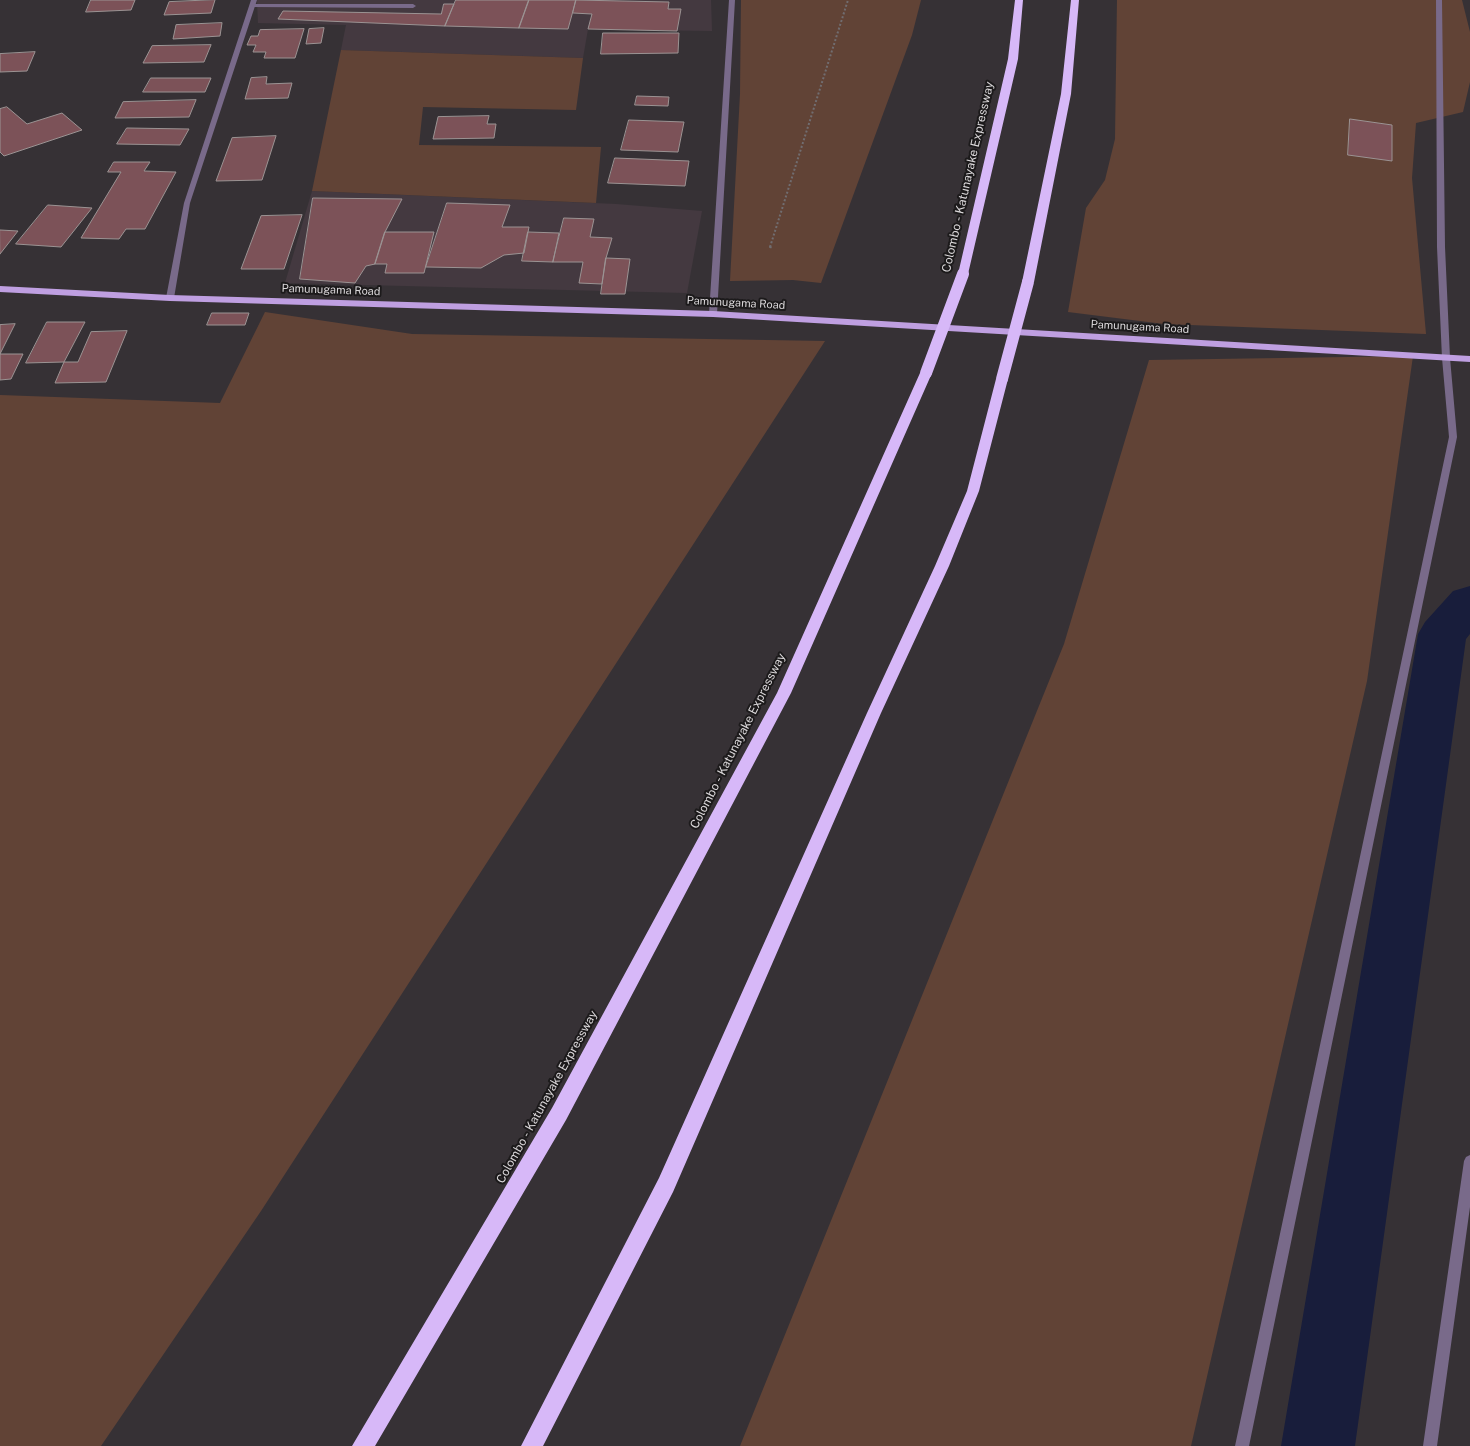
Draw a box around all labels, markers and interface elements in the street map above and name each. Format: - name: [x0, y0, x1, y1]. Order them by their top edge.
- street label: Colombo - Katunayake Expressway: [939, 80, 997, 274]
- street label: Pamunugama Road: [281, 282, 381, 298]
- street label: Pamunugama Road: [686, 294, 786, 312]
- street label: Pamunugama Road: [1090, 318, 1190, 336]
- street label: Colombo - Katunayake Expressway: [687, 651, 789, 831]
- street label: Colombo - Katunayake Expressway: [493, 1008, 601, 1186]

